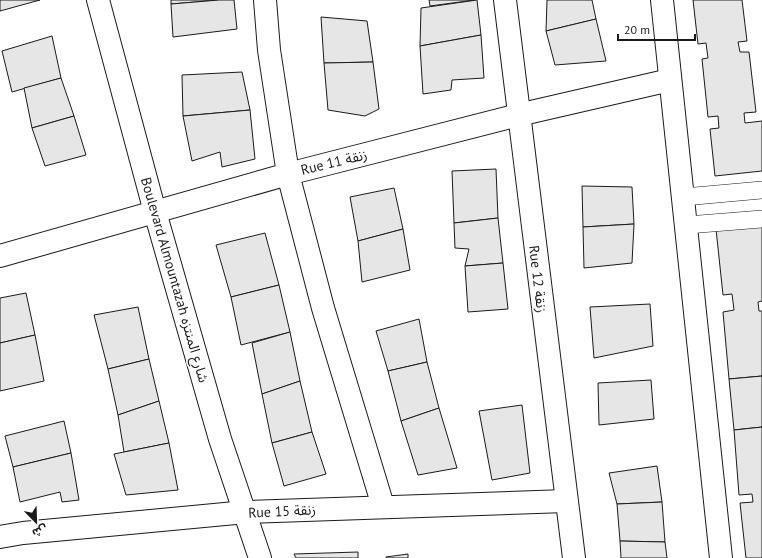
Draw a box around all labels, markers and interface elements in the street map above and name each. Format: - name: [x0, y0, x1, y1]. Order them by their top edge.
- scale bar: [618, 16, 695, 42]
- text: 20 m: [624, 22, 650, 37]
- street label: Rue 11 زنقة: [299, 145, 369, 179]
- street label: Boulevard Almountazah شارع المنتزه: [135, 175, 213, 385]
- street label: Rue 12 زنقة: [525, 244, 551, 314]
- street label: Rue 15 زنقة: [248, 500, 316, 522]
- north arrow: [16, 502, 56, 542]
- text: ش: [30, 522, 50, 541]

